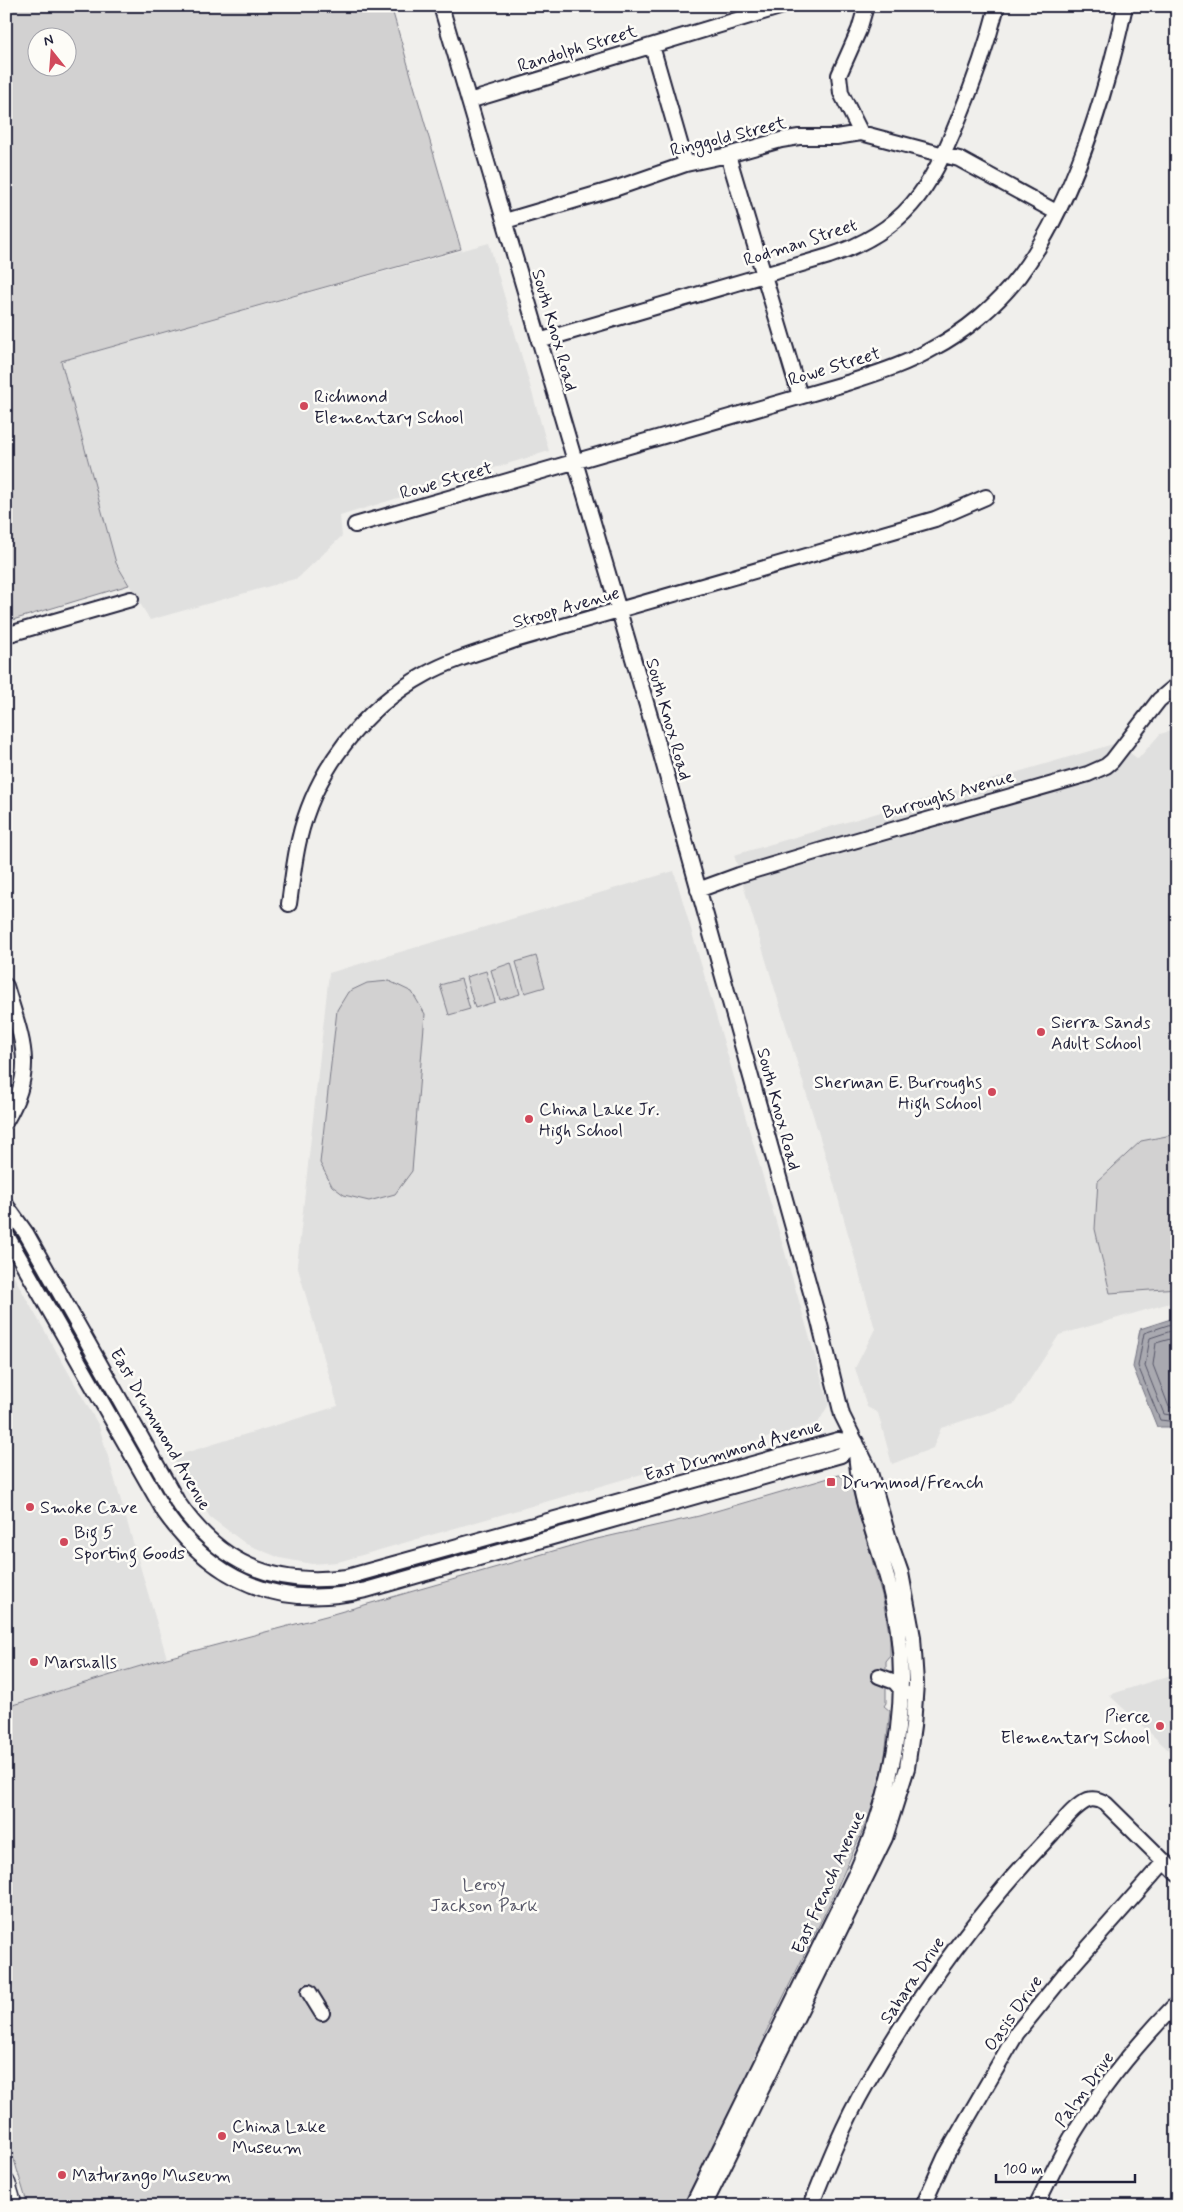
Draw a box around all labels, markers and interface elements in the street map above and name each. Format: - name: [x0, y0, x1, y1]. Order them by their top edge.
- street label: Randolph Street: [515, 19, 640, 78]
- north arrow: [28, 28, 78, 78]
- text: N: [41, 31, 56, 50]
- street label: Ringgold Street: [668, 111, 789, 164]
- street label: Rodman Street: [740, 213, 860, 273]
- street label: South Knox Road: [525, 266, 583, 394]
- street label: Rowe Street: [785, 342, 883, 392]
- place label: Richmond Elementary School: [314, 385, 464, 430]
- marker: Richmond Elementary School: [298, 400, 310, 412]
- street label: Rowe Street: [397, 456, 495, 506]
- street label: Stroop Avenue: [510, 581, 622, 635]
- street label: South Knox Road: [639, 655, 697, 783]
- street label: Burroughs Avenue: [880, 765, 1017, 825]
- place label: Sierra Sands Adult School: [1051, 1011, 1151, 1056]
- marker: Sierra Sands Adult School: [1035, 1026, 1047, 1038]
- street label: South Knox Road: [750, 1045, 806, 1173]
- place label: Sherman E. Burroughs High School: [814, 1071, 982, 1118]
- marker: Sherman E. Burroughs High School: [986, 1086, 998, 1098]
- place label: China Lake Jr. High School: [539, 1098, 659, 1145]
- marker: China Lake Jr. High School: [523, 1113, 535, 1125]
- street label: East Drummond Avenue: [104, 1344, 216, 1515]
- street label: East Drummond Avenue: [642, 1414, 825, 1488]
- place label: Drummod/French: [841, 1471, 984, 1495]
- marker: Drummod/French: [825, 1476, 837, 1488]
- place label: Smoke Cave: [40, 1496, 138, 1520]
- marker: Smoke Cave: [24, 1501, 36, 1513]
- place label: Big 5 Sporting Goods: [74, 1521, 185, 1568]
- marker: Big 5 Sporting Goods: [58, 1536, 70, 1548]
- place label: Marshalls: [44, 1651, 117, 1675]
- marker: Marshalls: [28, 1656, 40, 1668]
- place label: Pierce Elementary School: [1000, 1705, 1150, 1750]
- marker: Pierce Elementary School: [1154, 1720, 1166, 1732]
- street label: East French Avenue: [787, 1807, 871, 1958]
- park label: Leroy Jackson Park: [430, 1873, 538, 1918]
- street label: Sahara Drive: [875, 1932, 951, 2029]
- street label: Oasis Drive: [979, 1971, 1049, 2056]
- street label: Palm Drive: [1049, 2047, 1120, 2132]
- place label: China Lake Museum: [232, 2115, 327, 2160]
- marker: China Lake Museum: [216, 2130, 228, 2142]
- scale bar: [996, 2152, 1134, 2184]
- text: 100 m: [1003, 2160, 1043, 2180]
- place label: Maturango Museum: [72, 2164, 231, 2189]
- marker: Maturango Museum: [56, 2169, 68, 2181]

